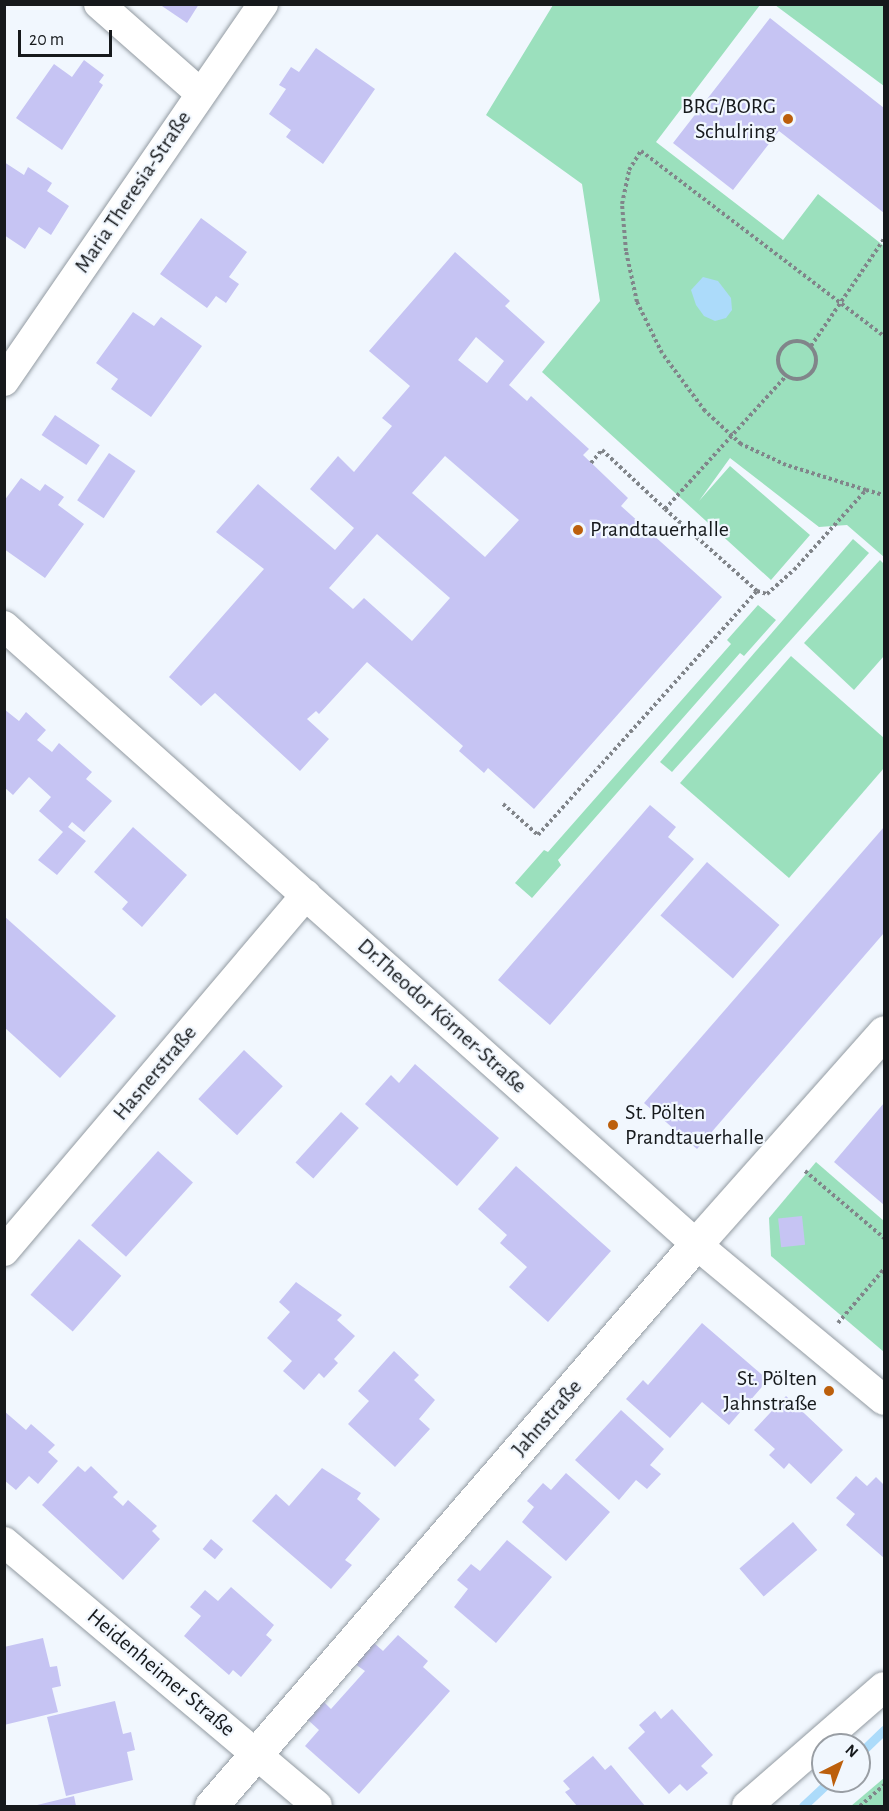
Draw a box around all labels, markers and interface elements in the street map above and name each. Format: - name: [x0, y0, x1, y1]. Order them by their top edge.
- scale bar: [21, 18, 116, 56]
- text: 20 m: [29, 31, 64, 49]
- place label: BRG/BORG Schulring: [682, 93, 776, 144]
- street label: Maria Theresia-Straße: [69, 106, 197, 278]
- marker: BRG/BORG Schulring: [781, 112, 795, 126]
- place label: Prandtauerhalle: [590, 517, 729, 543]
- marker: Prandtauerhalle: [571, 523, 585, 537]
- street label: Dr.Theodor Körner-Straße: [352, 933, 532, 1099]
- street label: Hasnerstraße: [108, 1020, 202, 1126]
- place label: St. Pölten Prandtauerhalle: [625, 1099, 764, 1150]
- marker: St. Pölten Prandtauerhalle: [606, 1118, 620, 1132]
- place label: St. Pölten Jahnstraße: [723, 1365, 817, 1416]
- street label: Jahnstraße: [506, 1374, 588, 1462]
- marker: St. Pölten Jahnstraße: [822, 1384, 836, 1398]
- street label: Heidenheimer Straße: [82, 1603, 240, 1743]
- north arrow: [811, 1733, 871, 1793]
- text: N: [842, 1741, 861, 1761]

